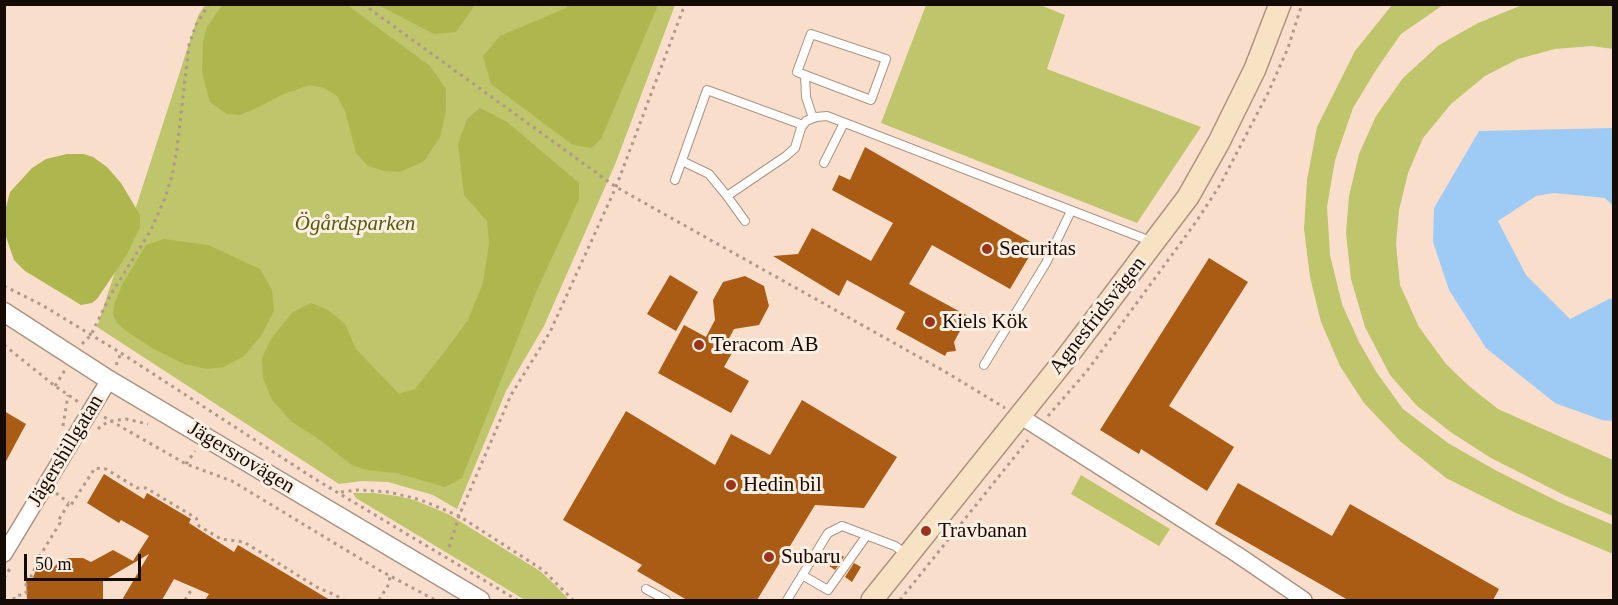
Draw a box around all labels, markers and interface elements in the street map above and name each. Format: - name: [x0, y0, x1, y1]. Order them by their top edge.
- park label: Ögårdsparken: [295, 211, 415, 237]
- place label: Securitas: [999, 236, 1076, 262]
- marker: Securitas: [980, 242, 994, 256]
- street label: Agnesfridsvägen: [1044, 252, 1152, 380]
- place label: Kiels Kök: [942, 309, 1028, 335]
- marker: Kiels Kök: [923, 315, 937, 329]
- place label: Teracom AB: [711, 332, 819, 358]
- marker: Teracom AB: [692, 338, 706, 352]
- street label: Jägershillgatan: [23, 391, 109, 511]
- street label: Jägersrovägen: [183, 416, 299, 500]
- place label: Hedin bil: [743, 472, 822, 498]
- marker: Hedin bil: [724, 478, 738, 492]
- place label: Travbanan: [938, 518, 1027, 544]
- marker: Travbanan: [919, 524, 933, 538]
- scale bar: [27, 542, 144, 580]
- place label: Subaru: [781, 544, 840, 570]
- marker: Subaru: [762, 550, 776, 564]
- text: 50 m: [35, 554, 72, 574]

